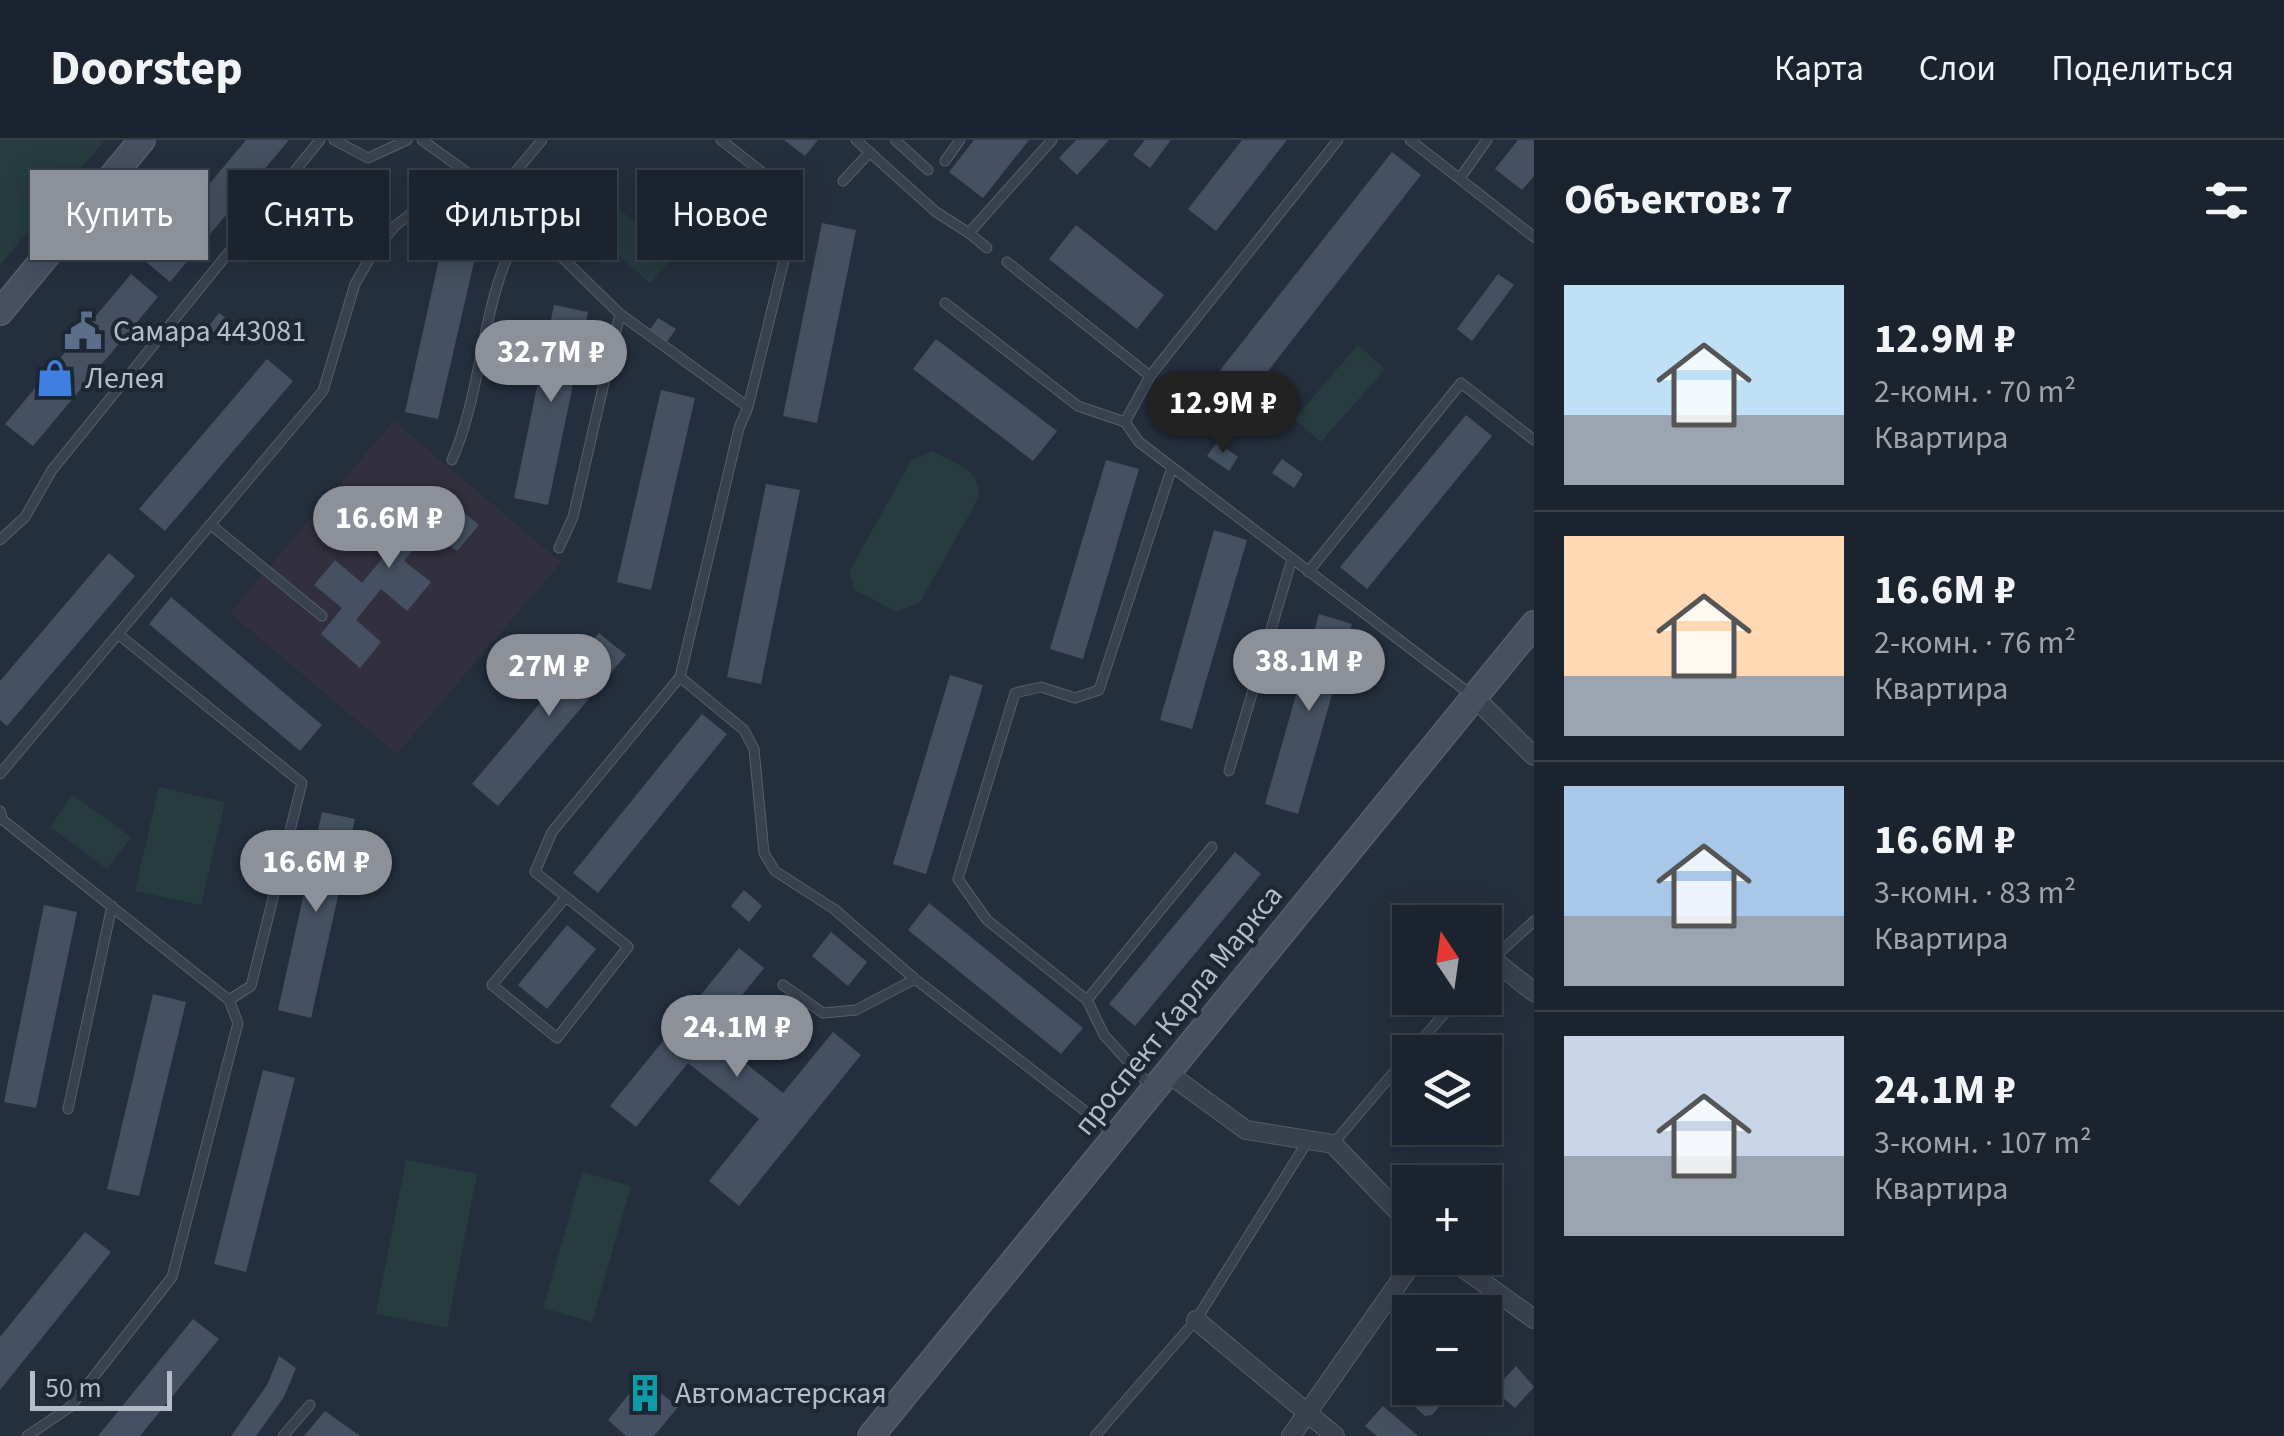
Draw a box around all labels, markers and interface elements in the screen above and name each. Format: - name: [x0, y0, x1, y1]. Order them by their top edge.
- text: Doorstep: [50, 35, 243, 103]
- text: Карта: [1774, 44, 1864, 94]
- text: Слои: [1919, 44, 1996, 94]
- text: Поделиться: [2051, 44, 2234, 94]
- chip: Купить: [30, 170, 208, 260]
- chip: Снять: [228, 170, 389, 260]
- chip: Фильтры: [409, 170, 617, 260]
- chip: Новое: [637, 170, 803, 260]
- text: Объектов: 7: [1564, 170, 1793, 230]
- icon: filters: [2199, 173, 2254, 228]
- text: 12.9M ₽: [1874, 309, 2016, 369]
- public building icon: Самара 443081: [62, 310, 104, 352]
- place label: Самара 443081: [113, 310, 306, 353]
- pin: 32.7M ₽: [459, 320, 643, 405]
- icon: home: [1644, 325, 1764, 445]
- text: 32.7M ₽: [497, 329, 605, 375]
- shop icon: Лелея: [34, 357, 76, 399]
- place label: Лелея: [85, 357, 165, 400]
- text: 2-комн. · 70 m²: [1874, 369, 2076, 415]
- pin: 12.9M ₽: [1131, 371, 1315, 456]
- text: 12.9M ₽: [1169, 380, 1277, 426]
- text: Квартира: [1874, 415, 2008, 461]
- pin: 16.6M ₽: [297, 486, 481, 571]
- text: 16.6M ₽: [335, 495, 443, 541]
- text: 16.6M ₽: [1874, 560, 2016, 620]
- icon: home: [1644, 576, 1764, 696]
- text: 2-комн. · 76 m²: [1874, 620, 2076, 666]
- pin: 38.1M ₽: [1217, 629, 1401, 714]
- pin: 27M ₽: [479, 634, 619, 719]
- text: 38.1M ₽: [1255, 638, 1363, 684]
- text: 27M ₽: [508, 643, 590, 689]
- text: Квартира: [1874, 666, 2008, 712]
- text: 16.6M ₽: [1874, 810, 2016, 870]
- icon: home: [1644, 826, 1764, 946]
- pin: 16.6M ₽: [224, 830, 408, 915]
- text: 16.6M ₽: [262, 839, 370, 885]
- text: 3-комн. · 83 m²: [1874, 870, 2076, 916]
- street label: проспект Карла Маркса: [1064, 876, 1293, 1145]
- north arrow: [1392, 905, 1502, 1015]
- map controls: [1392, 905, 1502, 1405]
- text: Квартира: [1874, 916, 2008, 962]
- pin: 24.1M ₽: [645, 995, 829, 1080]
- text: 24.1M ₽: [683, 1004, 791, 1050]
- button: layers: [1392, 1035, 1502, 1145]
- text: 24.1M ₽: [1874, 1060, 2016, 1120]
- icon: home: [1644, 1076, 1764, 1196]
- text: 3-комн. · 107 m²: [1874, 1120, 2092, 1166]
- button: +: [1392, 1165, 1502, 1275]
- text: Квартира: [1874, 1166, 2008, 1212]
- button: −: [1392, 1295, 1502, 1405]
- scale bar: [30, 1366, 172, 1410]
- text: 50 m: [45, 1368, 102, 1408]
- building icon: Автомастерская: [624, 1372, 666, 1414]
- place label: Автомастерская: [675, 1372, 887, 1415]

